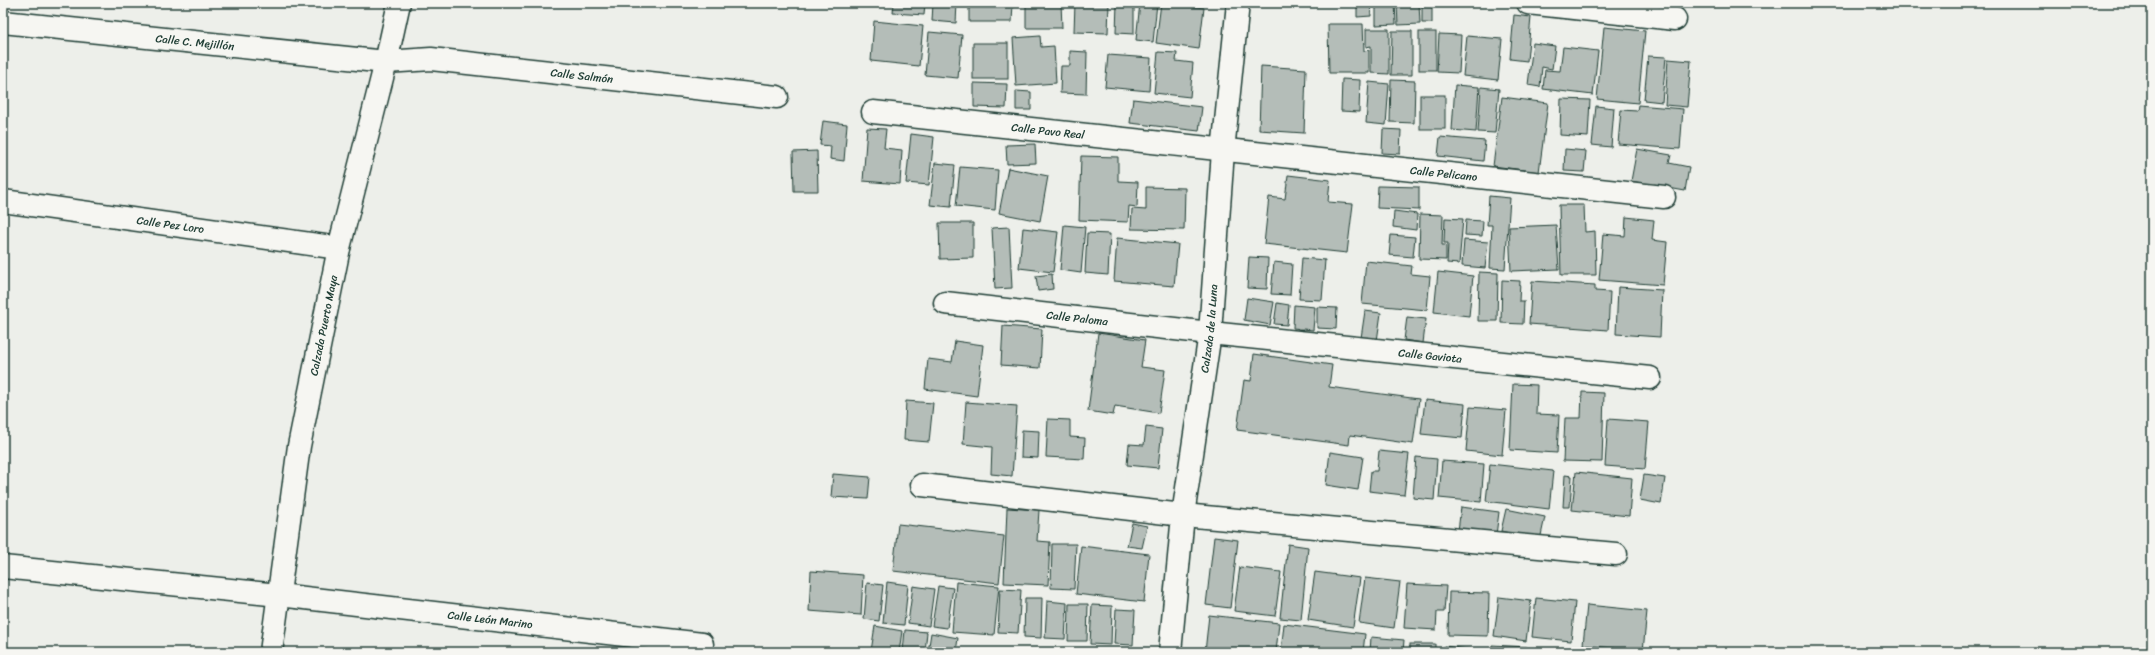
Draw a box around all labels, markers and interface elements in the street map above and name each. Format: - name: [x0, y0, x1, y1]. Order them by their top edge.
- street label: Calle C. Mejillón: [155, 28, 235, 56]
- street label: Calle Salmón: [550, 63, 614, 88]
- street label: Calle Pavo Real: [1010, 117, 1087, 144]
- street label: Calle Pelicano: [1409, 160, 1479, 186]
- street label: Calle Pez Loro: [135, 210, 206, 239]
- street label: Calzada Puerto Maya: [304, 273, 343, 377]
- street label: Calzada de la Luna: [1195, 283, 1223, 374]
- street label: Calle Paloma: [1045, 305, 1109, 331]
- street label: Calle Gaviota: [1397, 343, 1463, 368]
- street label: Calle León Marino: [447, 605, 534, 634]

